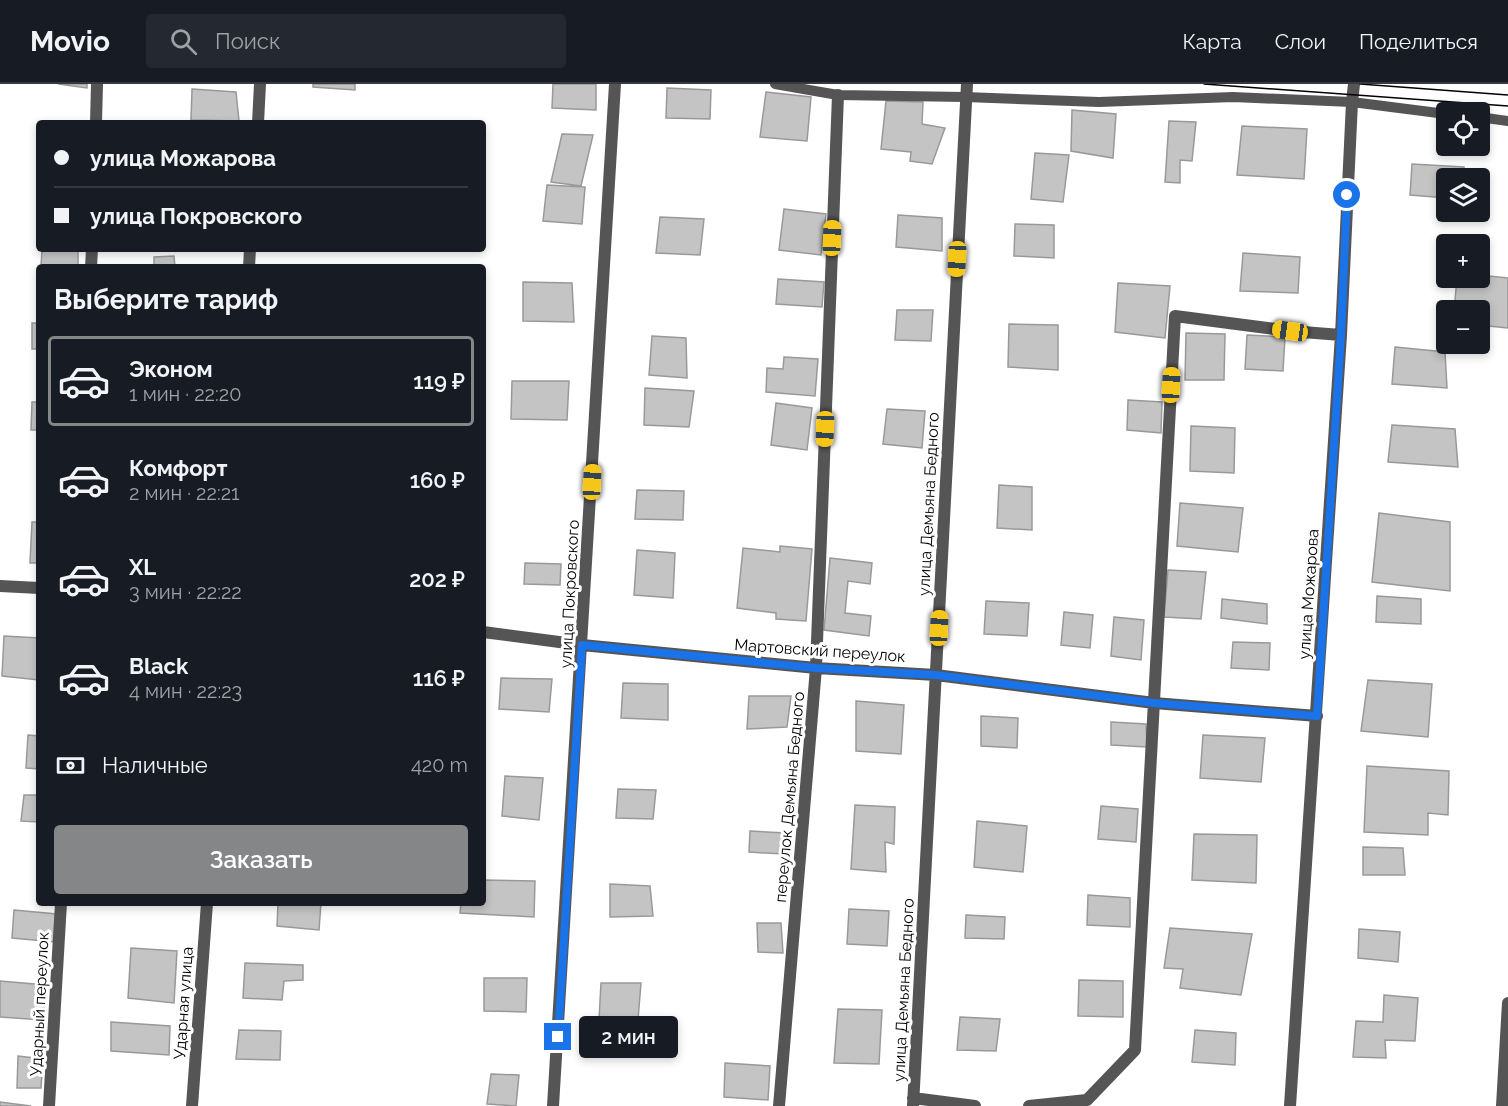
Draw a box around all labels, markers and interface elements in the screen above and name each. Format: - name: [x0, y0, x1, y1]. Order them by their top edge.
- search box: [146, 14, 566, 68]
- text: Movio: [30, 25, 110, 58]
- icon: search: [167, 25, 200, 58]
- text: Поиск: [215, 28, 280, 54]
- text: Карта: [1183, 29, 1242, 54]
- text: Слои: [1275, 29, 1326, 54]
- text: Поделиться: [1359, 29, 1478, 54]
- map controls: [1436, 102, 1490, 354]
- button: locate: [1436, 102, 1490, 156]
- text: улица Можарова: [90, 145, 276, 171]
- button: layers: [1436, 168, 1490, 222]
- route start: [1333, 181, 1360, 208]
- text: улица Покровского: [90, 203, 302, 229]
- car: [822, 220, 842, 256]
- button: +: [1436, 234, 1490, 288]
- car: [947, 241, 967, 277]
- text: Выберите тариф: [54, 284, 278, 315]
- button: −: [1436, 300, 1490, 354]
- car: [1271, 320, 1309, 342]
- icon: car: [57, 354, 111, 408]
- text: Эконом: [129, 356, 213, 382]
- car: [1161, 367, 1181, 403]
- text: 119 ₽: [413, 368, 465, 394]
- text: 1 мин · 22:20: [129, 382, 241, 406]
- car: [815, 411, 835, 447]
- street label: улица Демьяна Бедного: [914, 412, 943, 596]
- icon: car: [57, 453, 111, 507]
- text: Комфорт: [129, 455, 227, 481]
- car: [582, 464, 602, 500]
- text: 160 ₽: [410, 467, 465, 493]
- text: 2 мин · 22:21: [129, 481, 240, 505]
- street label: улица Покровского: [556, 519, 583, 669]
- street label: улица Можарова: [1294, 528, 1323, 660]
- icon: car: [57, 552, 111, 606]
- text: XL: [129, 554, 156, 580]
- text: 202 ₽: [409, 566, 465, 592]
- text: 3 мин · 22:22: [129, 580, 242, 604]
- car: [929, 610, 949, 646]
- street label: Мартовский переулок: [734, 635, 906, 666]
- icon: car: [57, 651, 111, 705]
- text: Black: [129, 653, 188, 679]
- text: 116 ₽: [413, 665, 465, 691]
- text: 4 мин · 22:23: [129, 679, 242, 703]
- street label: переулок Демьяна Бедного: [771, 691, 808, 903]
- icon: cash: [54, 749, 87, 782]
- text: Наличные: [102, 752, 208, 778]
- text: 420 m: [411, 753, 468, 777]
- button: Заказать: [54, 825, 468, 894]
- street label: улица Демьяна Бедного: [889, 898, 918, 1082]
- street label: Ударный переулок: [26, 931, 53, 1077]
- street label: Ударная улица: [170, 946, 197, 1060]
- callout: 2 мин: [579, 1016, 678, 1058]
- route end: [544, 1023, 571, 1050]
- text: 2 мин: [601, 1025, 656, 1049]

